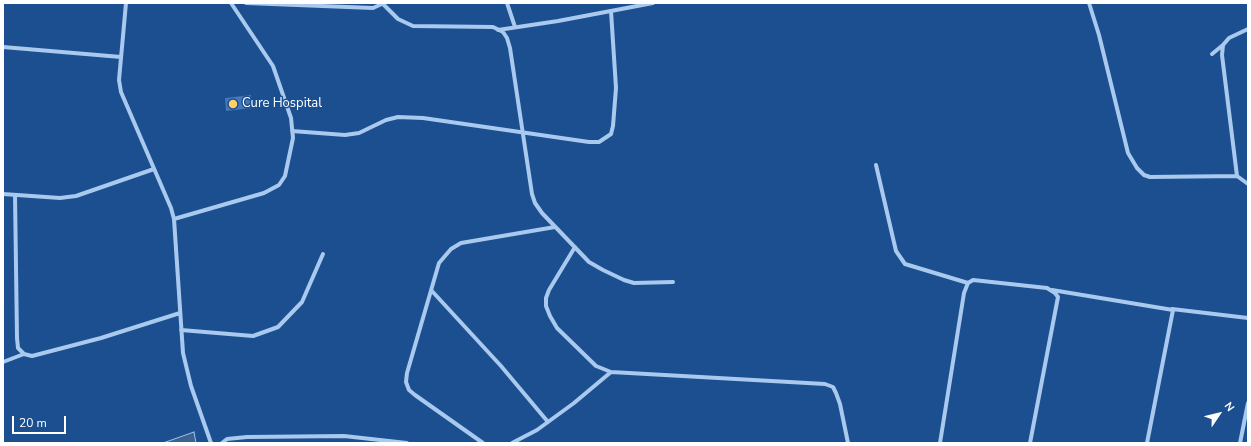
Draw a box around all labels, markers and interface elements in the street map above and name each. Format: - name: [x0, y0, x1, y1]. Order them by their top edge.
- place label: Cure Hospital: [242, 96, 322, 112]
- marker: Cure Hospital: [227, 98, 239, 110]
- north arrow: [1199, 394, 1239, 434]
- text: N: [1221, 399, 1238, 414]
- scale bar: [14, 408, 68, 434]
- text: 20 m: [19, 415, 47, 431]

